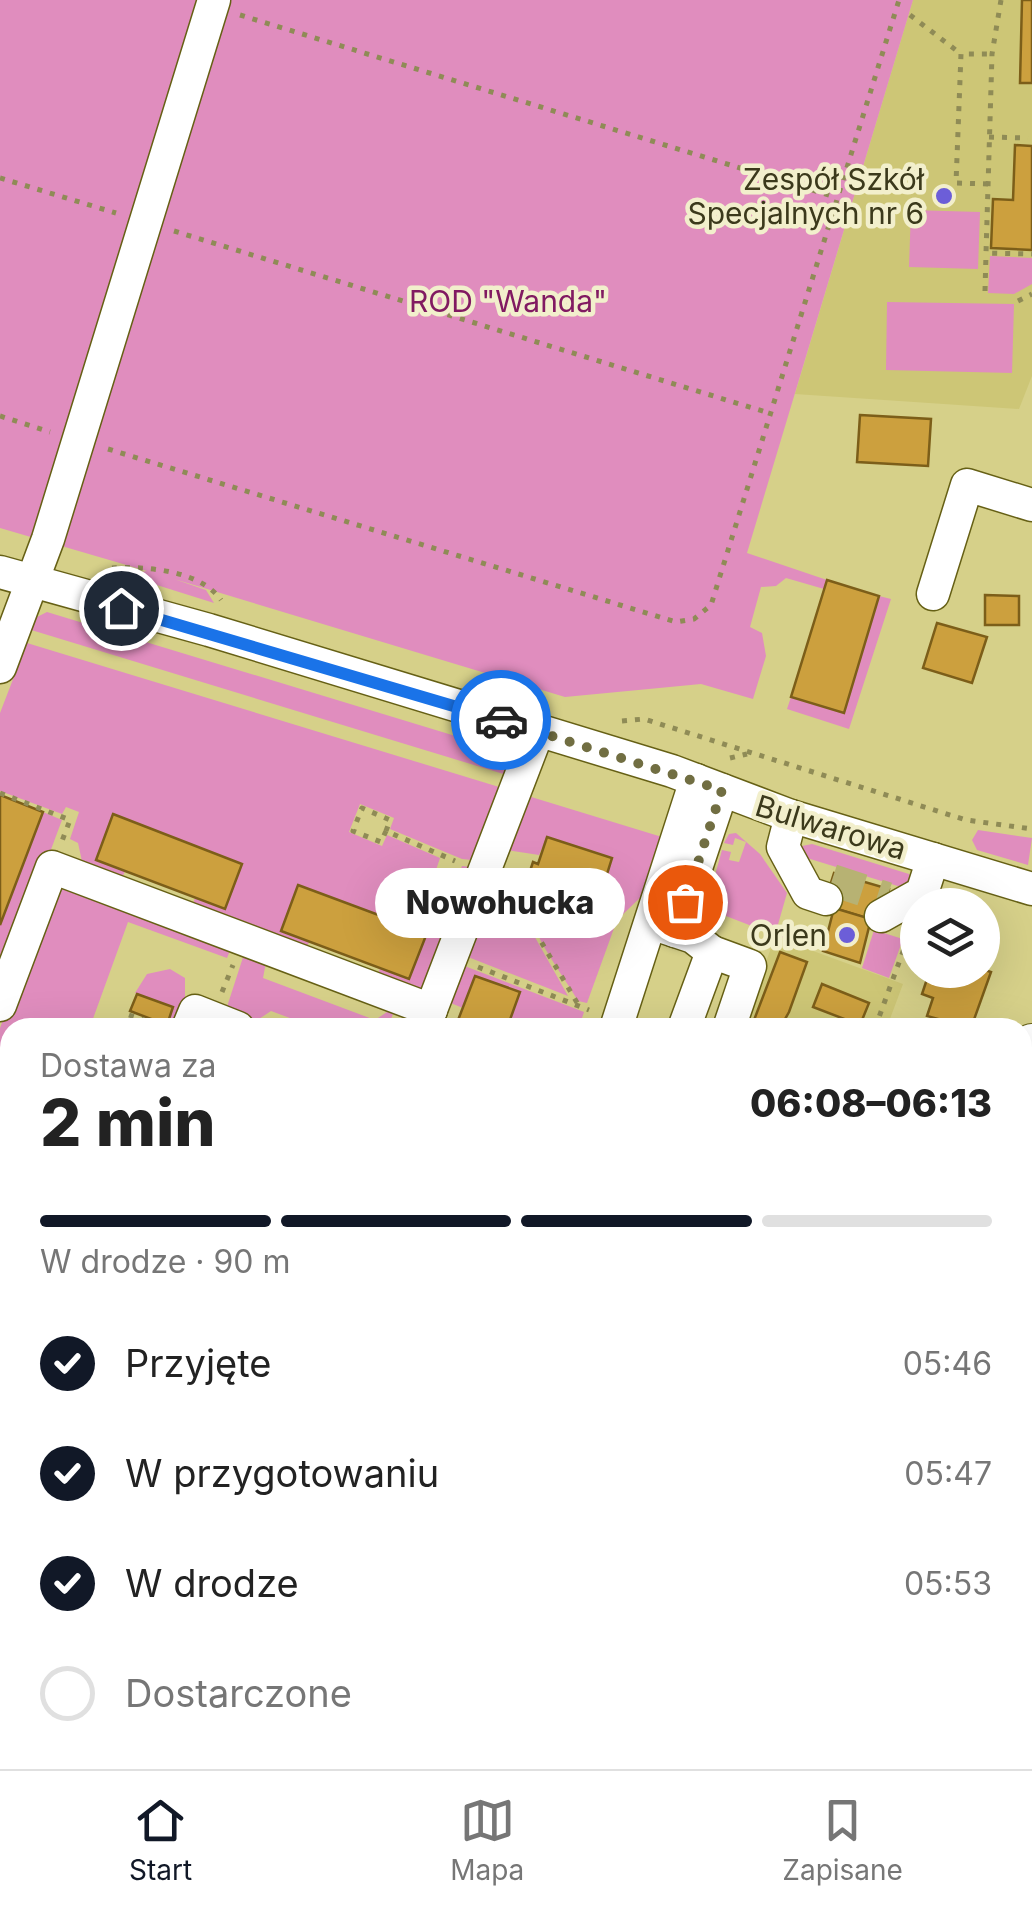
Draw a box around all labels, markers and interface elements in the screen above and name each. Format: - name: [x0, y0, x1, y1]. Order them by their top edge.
- place label: Zespół Szkół Specjalnych nr 6: [687, 161, 925, 231]
- marker: Zespół Szkół Specjalnych nr 6: [933, 185, 955, 207]
- park label: ROD "Wanda": [409, 283, 607, 319]
- pin: [79, 566, 164, 651]
- icon: home: [94, 581, 149, 636]
- courier: [451, 670, 551, 770]
- icon: car: [474, 693, 529, 748]
- street label: Bulwarowa: [751, 787, 911, 867]
- pin: [643, 860, 728, 945]
- callout: Nowohucka: [375, 867, 625, 937]
- icon: bag: [658, 875, 713, 930]
- text: Nowohucka: [406, 883, 594, 922]
- map controls: [900, 888, 1000, 988]
- button: layers: [900, 888, 1000, 988]
- place label: Orlen: [750, 917, 827, 953]
- marker: Orlen: [836, 924, 858, 946]
- text: Dostawa za: [40, 1046, 217, 1085]
- text: 06:08–06:13: [750, 1080, 992, 1126]
- text: 2 min: [40, 1083, 216, 1162]
- text: W drodze · 90 m: [40, 1242, 291, 1281]
- icon: check: [40, 1336, 95, 1391]
- text: Przyjęte: [125, 1340, 272, 1386]
- text: 05:46: [903, 1344, 992, 1383]
- icon: check: [40, 1446, 95, 1501]
- text: W przygotowaniu: [125, 1450, 439, 1496]
- text: 05:47: [904, 1454, 992, 1493]
- icon: check: [40, 1556, 95, 1611]
- text: W drodze: [125, 1560, 299, 1606]
- text: 05:53: [904, 1564, 992, 1603]
- text: Dostarczone: [125, 1670, 352, 1716]
- tab: Start: [129, 1793, 192, 1887]
- tab: Mapa: [450, 1793, 524, 1887]
- tab: Zapisane: [782, 1793, 903, 1887]

